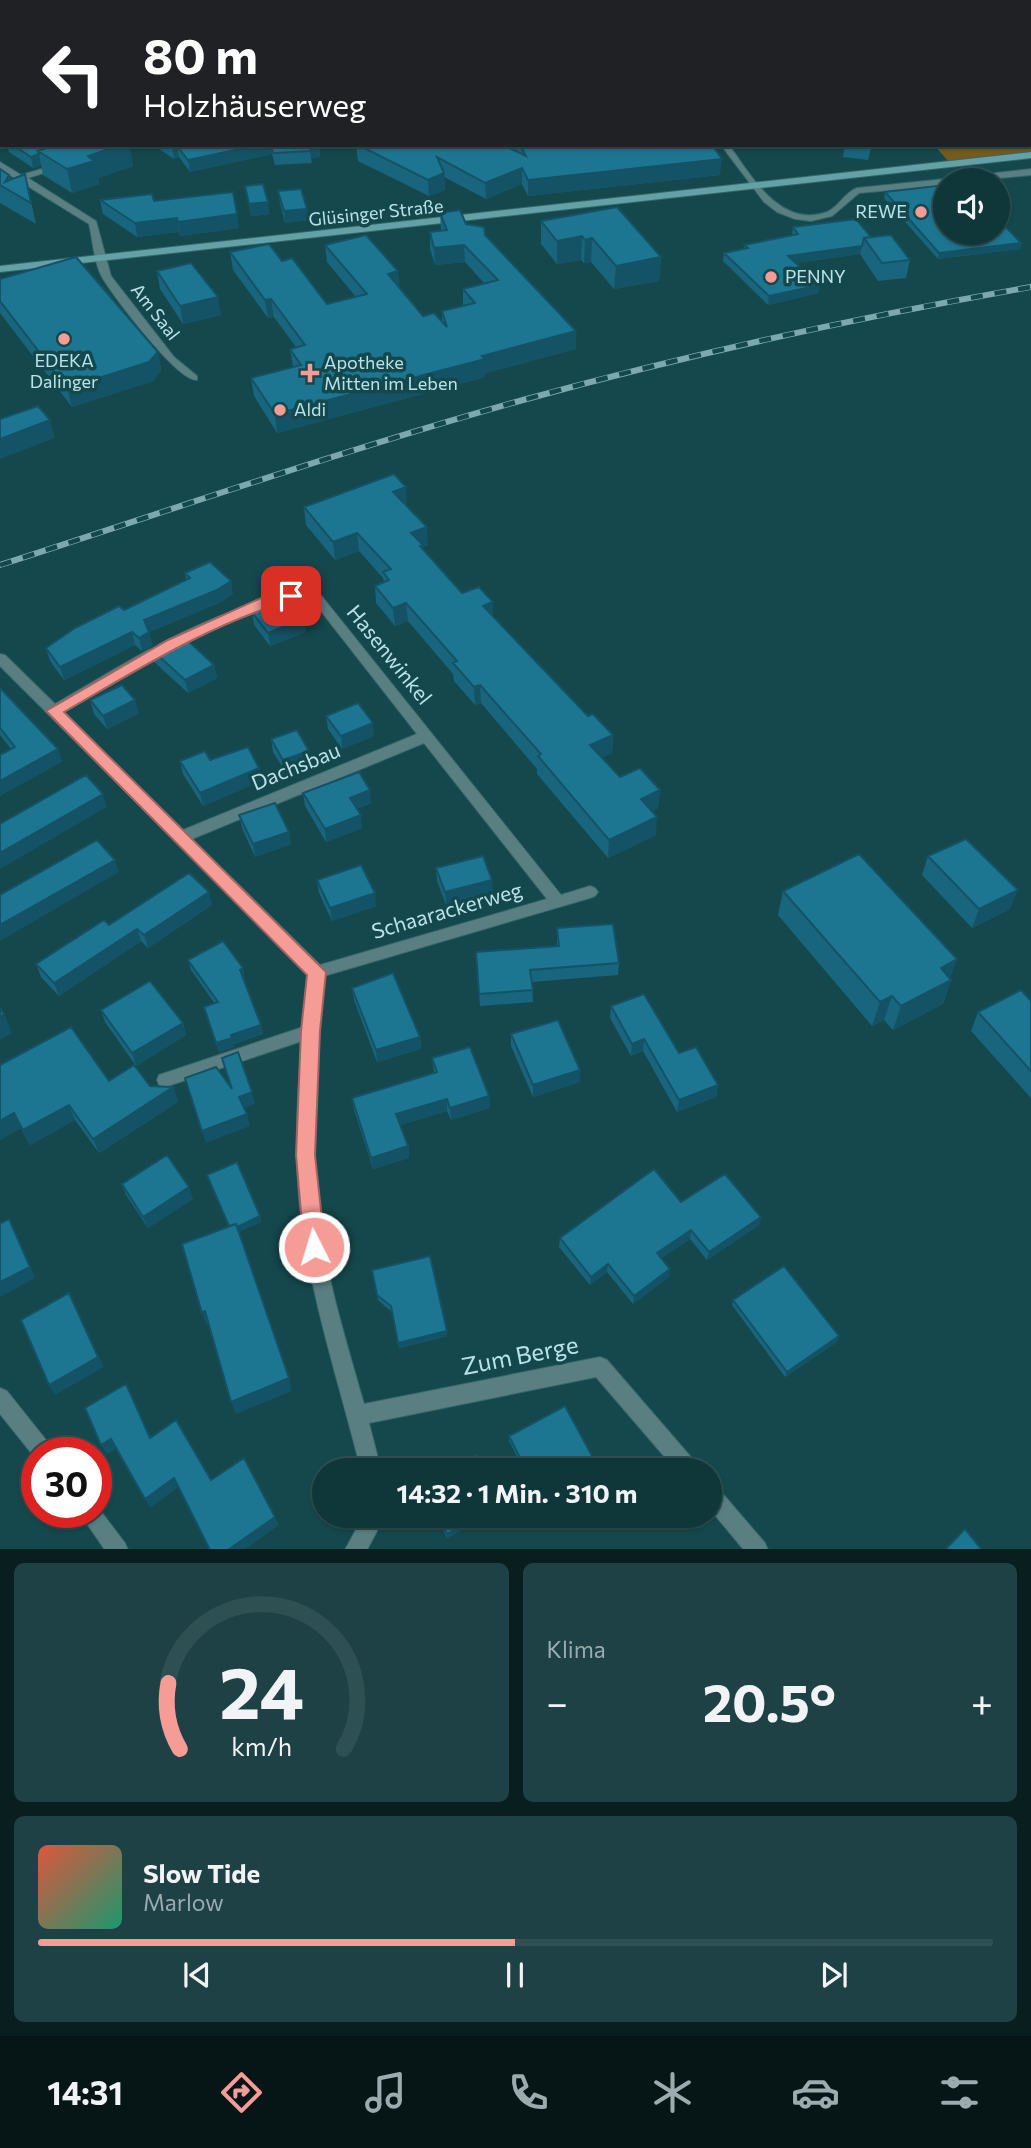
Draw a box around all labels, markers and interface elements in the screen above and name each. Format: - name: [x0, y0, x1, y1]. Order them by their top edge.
- text: 80 m: [143, 24, 258, 84]
- icon: left: [28, 28, 119, 119]
- text: Holzhäuserweg: [143, 84, 366, 124]
- map controls: [933, 168, 1010, 245]
- button: sound: [933, 168, 1010, 245]
- street label: Glüsinger Straße: [307, 194, 444, 230]
- place label: REWE: [855, 200, 907, 222]
- marker: REWE: [913, 204, 929, 220]
- place label: PENNY: [785, 265, 846, 287]
- marker: PENNY: [763, 269, 779, 285]
- street label: Am Saal: [127, 279, 185, 344]
- marker: EDEKA Dalinger: [56, 331, 72, 347]
- place label: EDEKA Dalinger: [30, 349, 98, 392]
- place label: Apotheke Mitten im Leben: [324, 351, 458, 394]
- marker: Apotheke Mitten im Leben: [302, 365, 318, 381]
- place label: Aldi: [294, 398, 326, 420]
- marker: Aldi: [272, 402, 288, 418]
- pin: [261, 566, 321, 626]
- icon: arrive: [272, 577, 310, 615]
- street label: Hasenwinkel: [342, 599, 438, 709]
- street label: Dachsbau: [247, 736, 343, 795]
- street label: Schaarackerweg: [368, 876, 525, 943]
- position arrow: [277, 1210, 351, 1284]
- street label: Zum Berge: [459, 1329, 581, 1380]
- speed limit sign: 30: [21, 1437, 112, 1528]
- text: 14:32 · 1 Min. · 310 m: [397, 1477, 637, 1508]
- text: Klima: [547, 1635, 606, 1663]
- text: 24: [219, 1645, 304, 1734]
- text: 20.5°: [703, 1669, 836, 1733]
- text: −: [547, 1678, 568, 1725]
- text: +: [971, 1678, 993, 1725]
- text: km/h: [231, 1730, 292, 1760]
- text: Slow Tide: [143, 1857, 260, 1888]
- text: Marlow: [143, 1888, 224, 1916]
- icon: previous: [178, 1956, 216, 1994]
- icon: pause: [496, 1956, 534, 1994]
- icon: next: [815, 1956, 853, 1994]
- icon: directions: [217, 2068, 266, 2117]
- icon: music: [361, 2068, 410, 2117]
- icon: phone: [504, 2068, 553, 2117]
- icon: climate: [648, 2068, 697, 2117]
- icon: car: [791, 2068, 840, 2117]
- icon: filters: [935, 2068, 984, 2117]
- text: 14:31: [47, 2072, 123, 2112]

